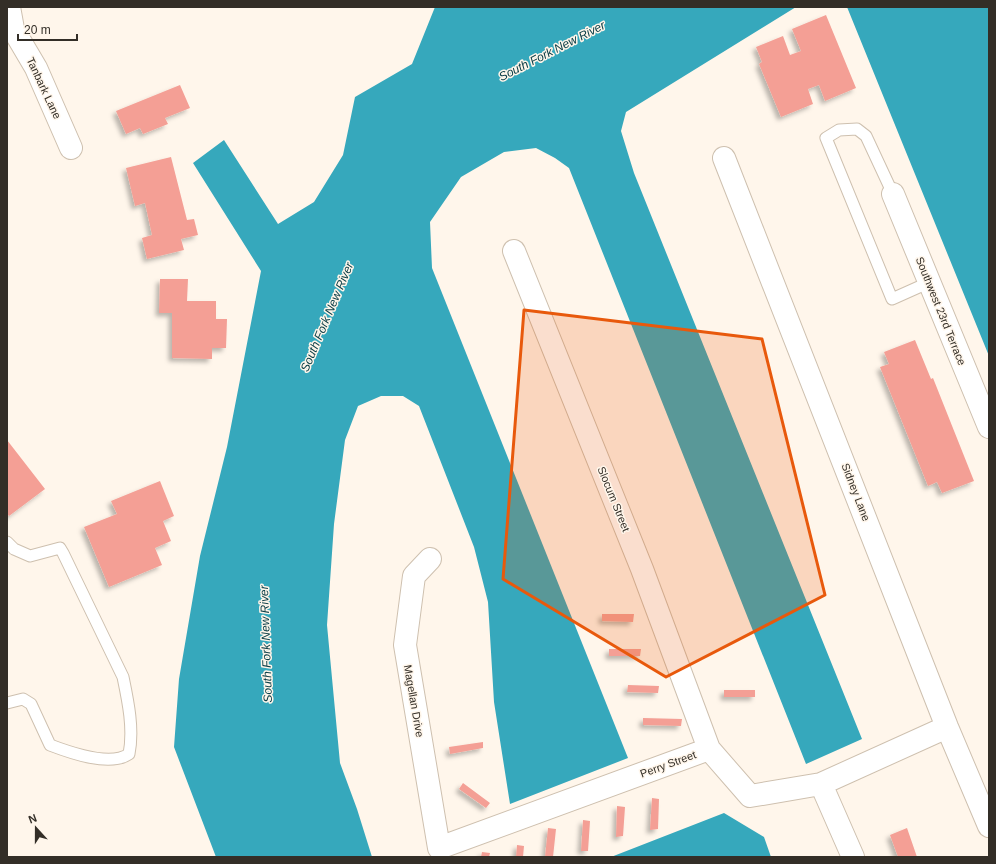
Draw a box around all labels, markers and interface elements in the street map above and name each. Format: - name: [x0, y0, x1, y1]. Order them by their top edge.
- scale bar: [18, 16, 77, 42]
- water label: South Fork New River: [497, 18, 608, 84]
- text: 20 m: [24, 23, 51, 37]
- street label: Tanbark Lane: [24, 55, 64, 121]
- street label: Southwest 23rd Terrace: [914, 255, 968, 367]
- water label: South Fork New River: [298, 259, 357, 374]
- street label: Sidney Lane: [839, 461, 873, 523]
- street label: Slocum Street: [595, 465, 633, 533]
- water label: South Fork New River: [257, 584, 275, 703]
- street label: Magellan Drive: [402, 664, 426, 738]
- street label: Perry Street: [638, 748, 698, 780]
- north arrow: [16, 808, 56, 848]
- text: N: [27, 812, 38, 826]

